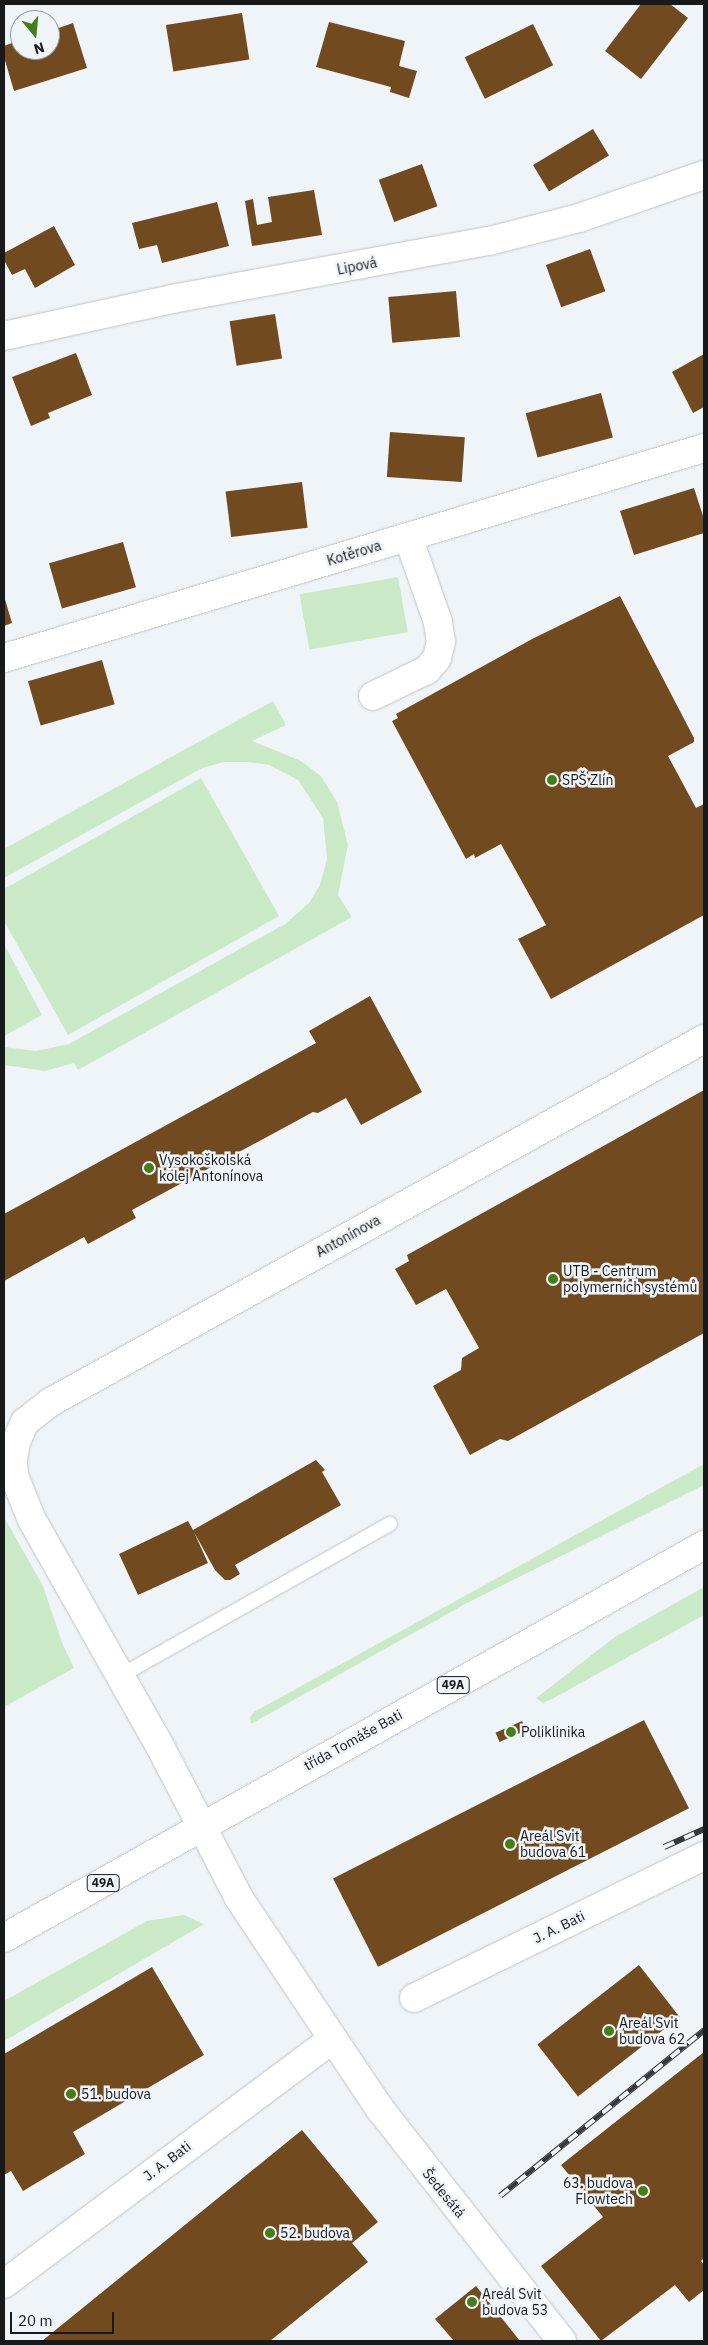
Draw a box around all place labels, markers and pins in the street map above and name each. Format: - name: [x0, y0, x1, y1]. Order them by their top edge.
- place label: SPŠ Zlín: [562, 772, 613, 788]
- marker: SPŠ Zlín: [546, 774, 558, 786]
- place label: Vysokoškolská kolej Antonínova: [159, 1152, 263, 1184]
- marker: Vysokoškolská kolej Antonínova: [143, 1162, 155, 1174]
- place label: UTB - Centrum polymerních systémů: [563, 1263, 697, 1295]
- marker: UTB - Centrum polymerních systémů: [547, 1273, 559, 1285]
- place label: Poliklinika: [521, 1724, 585, 1740]
- marker: Poliklinika: [505, 1726, 517, 1738]
- place label: Areál Svit budova 61: [520, 1828, 586, 1860]
- marker: Areál Svit budova 61: [504, 1838, 516, 1850]
- place label: Areál Svit budova 62: [619, 2015, 685, 2048]
- marker: Areál Svit budova 62: [603, 2025, 615, 2037]
- place label: 51. budova: [81, 2086, 151, 2102]
- marker: 51. budova: [65, 2088, 77, 2100]
- place label: 63. budova Flowtech: [563, 2175, 633, 2208]
- marker: 63. budova Flowtech: [637, 2185, 649, 2197]
- place label: 52. budova: [280, 2225, 350, 2241]
- marker: 52. budova: [264, 2227, 276, 2239]
- place label: Areál Svit budova 53: [482, 2286, 548, 2318]
- marker: Areál Svit budova 53: [466, 2296, 478, 2308]

